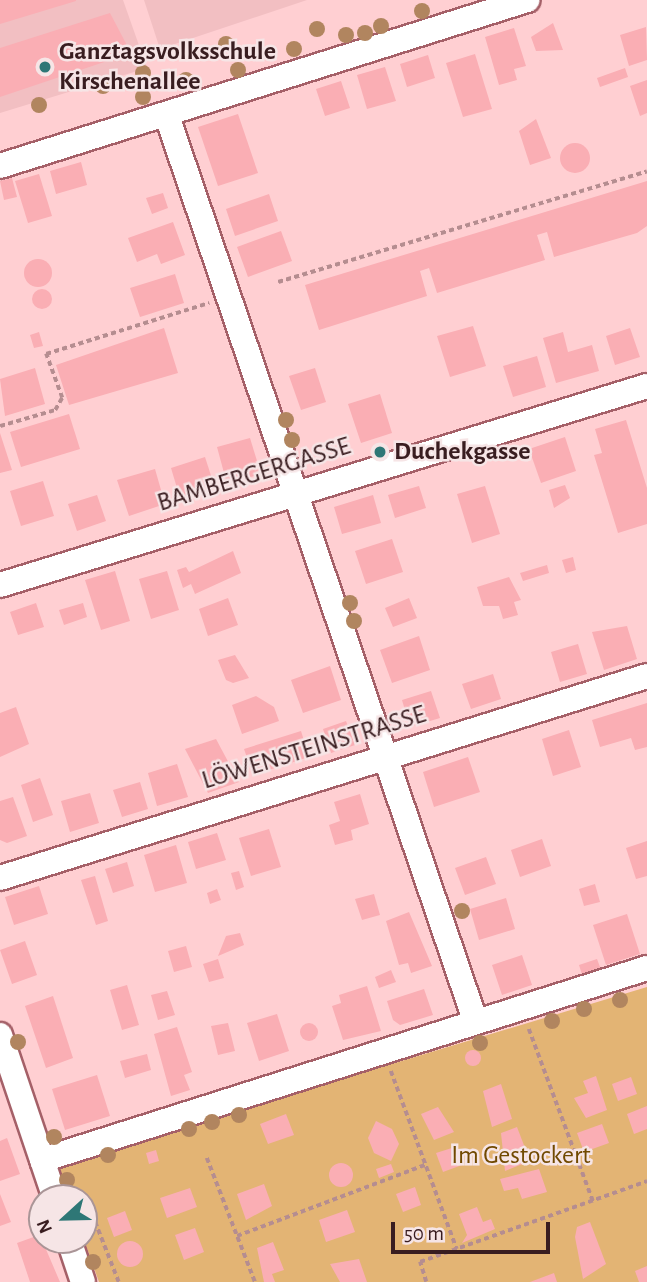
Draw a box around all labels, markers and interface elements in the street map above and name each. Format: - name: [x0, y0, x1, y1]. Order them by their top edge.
- place label: Ganztagsvolksschule Kirschenallee: [59, 36, 276, 98]
- marker: Ganztagsvolksschule Kirschenallee: [37, 59, 53, 75]
- street label: BAMBERGERGASSE: [154, 431, 354, 519]
- place label: Duchekgasse: [394, 436, 530, 468]
- marker: Duchekgasse: [372, 444, 388, 460]
- street label: LÖWENSTEINSTRASSE: [198, 699, 430, 797]
- park label: Im Gestockert: [451, 1140, 591, 1172]
- north arrow: [28, 1184, 98, 1254]
- scale bar: [395, 1208, 554, 1252]
- text: N: [34, 1217, 56, 1236]
- text: 50 m: [404, 1223, 444, 1244]

